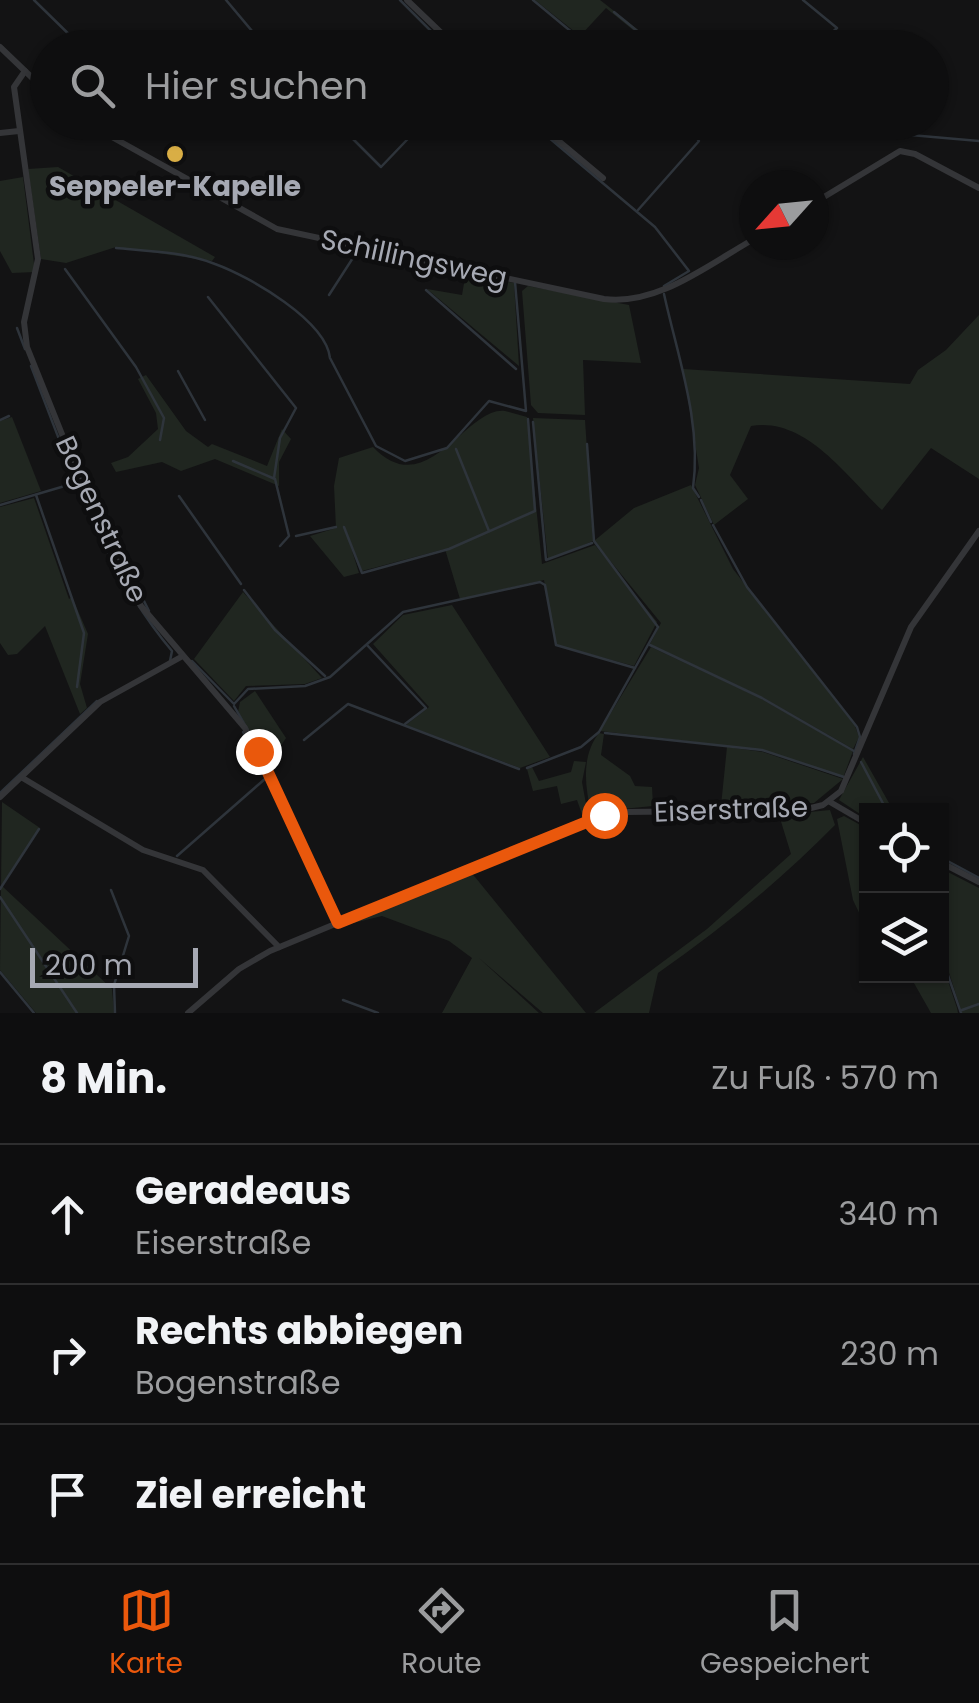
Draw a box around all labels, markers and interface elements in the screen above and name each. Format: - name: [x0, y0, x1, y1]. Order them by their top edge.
- search box: [30, 30, 949, 140]
- icon: search: [65, 58, 120, 113]
- text: Hier suchen: [145, 59, 368, 112]
- marker: Seppeler-Kapelle: [164, 143, 186, 165]
- place label: Seppeler-Kapelle: [49, 167, 301, 206]
- north arrow: [739, 170, 829, 260]
- street label: Schillingsweg: [317, 220, 511, 297]
- street label: Bogenstraße: [46, 429, 157, 609]
- route end: [236, 729, 282, 775]
- street label: Eiserstraße: [653, 787, 809, 832]
- route start: [582, 793, 628, 839]
- map controls: [859, 803, 949, 983]
- button: locate: [859, 803, 949, 893]
- button: layers: [859, 893, 949, 983]
- scale bar: [30, 943, 198, 988]
- text: 200 m: [45, 946, 133, 985]
- text: 8 Min.: [40, 1049, 167, 1108]
- text: Zu Fuß · 570 m: [711, 1055, 939, 1100]
- text: Geradeaus: [135, 1164, 351, 1217]
- icon: ahead: [40, 1187, 95, 1242]
- text: 340 m: [838, 1191, 939, 1236]
- text: Eiserstraße: [135, 1220, 311, 1265]
- text: Rechts abbiegen: [135, 1304, 463, 1357]
- icon: right: [40, 1327, 95, 1382]
- text: 230 m: [840, 1331, 939, 1376]
- text: Bogenstraße: [135, 1360, 341, 1405]
- icon: arrive: [40, 1467, 95, 1522]
- text: Ziel erreicht: [135, 1468, 366, 1521]
- tab: Karte: [109, 1583, 183, 1685]
- tab: Route: [401, 1583, 482, 1685]
- tab: Gespeichert: [700, 1583, 870, 1685]

